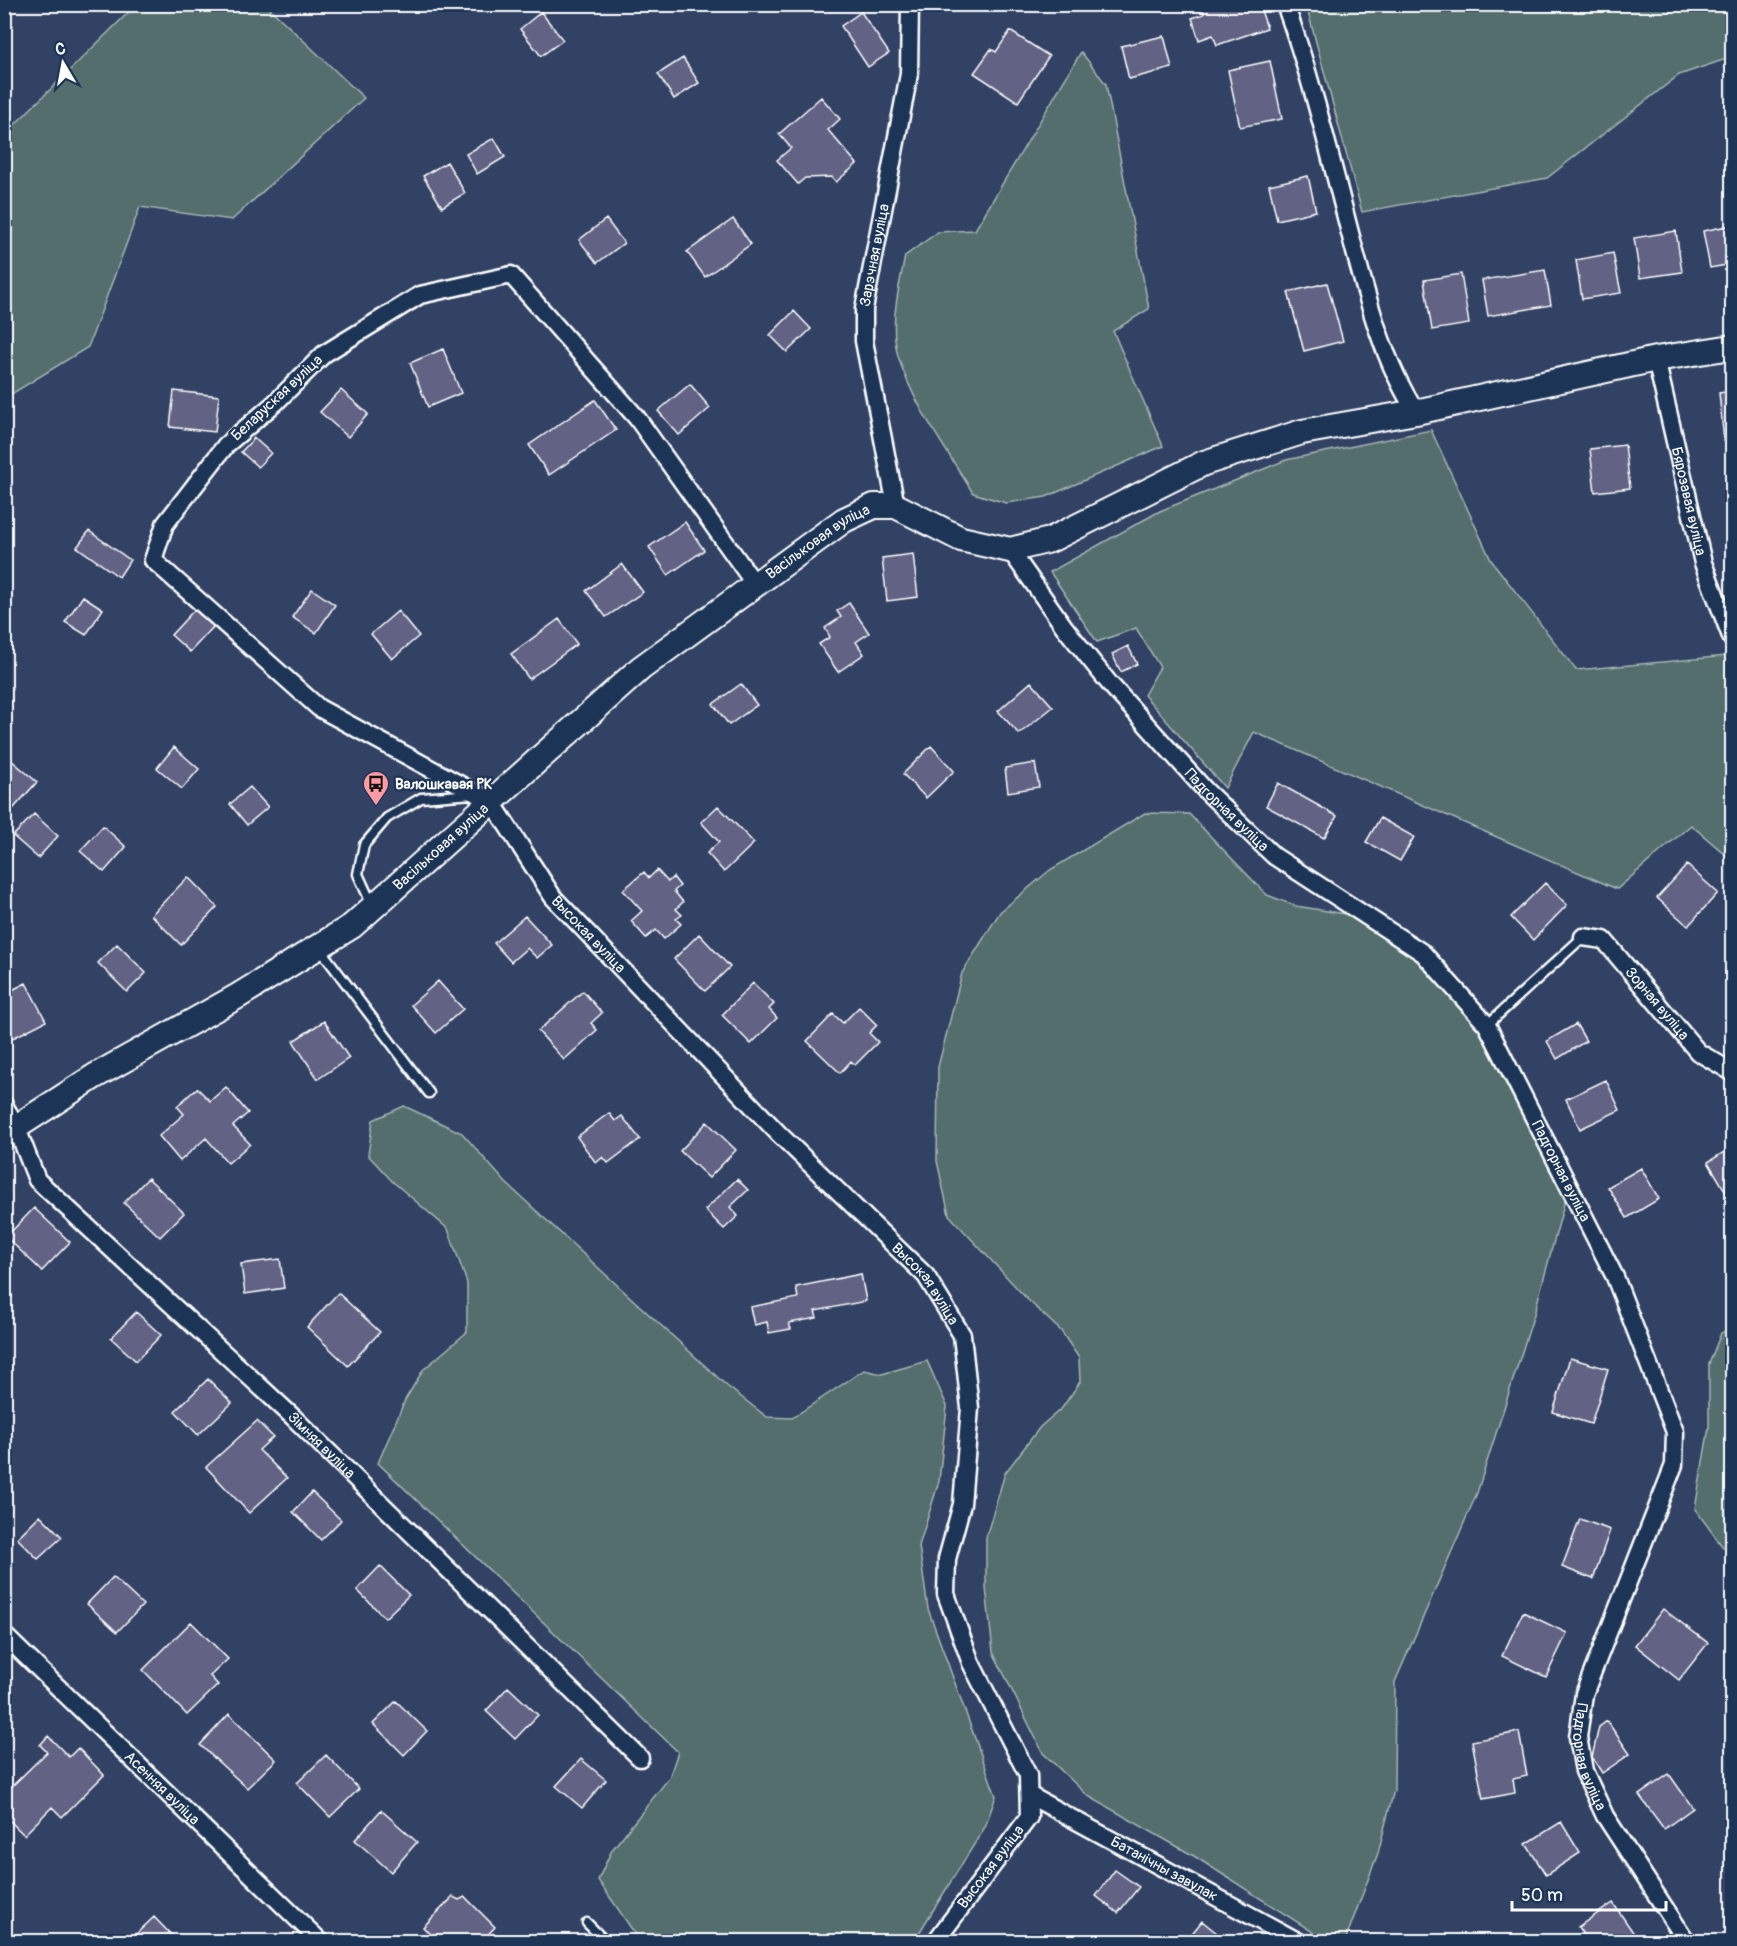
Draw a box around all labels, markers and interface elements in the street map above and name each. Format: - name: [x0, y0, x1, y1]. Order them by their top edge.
- north arrow: [33, 33, 93, 93]
- text: С: [54, 38, 67, 60]
- street label: Зарэчная вуліца: [855, 202, 893, 308]
- street label: Беларуская вуліца: [227, 351, 327, 445]
- street label: Бярозавая вуліца: [1667, 445, 1710, 557]
- street label: Васільковая вуліца: [762, 500, 873, 583]
- street label: Падгорная вуліца: [1181, 764, 1273, 855]
- bus stop icon: Валошкавая РК: [361, 769, 391, 807]
- place label: Валошкавая РК: [395, 775, 493, 794]
- street label: Васільковая вуліца: [389, 799, 492, 894]
- street label: Высокая вуліца: [547, 892, 630, 977]
- street label: Зорная вуліца: [1621, 963, 1693, 1044]
- street label: Падгорная вуліца: [1528, 1117, 1595, 1225]
- street label: Высокая вуліца: [888, 1238, 963, 1328]
- street label: Зімняя вуліца: [284, 1408, 359, 1482]
- street label: Падгорная вуліца: [1568, 1702, 1611, 1813]
- street label: Асенняя вуліца: [120, 1747, 204, 1829]
- street label: Высокая вуліца: [953, 1822, 1029, 1912]
- street label: Батанічны завулак: [1107, 1832, 1221, 1906]
- scale bar: [1512, 1874, 1666, 1912]
- text: 50 m: [1521, 1884, 1563, 1907]

